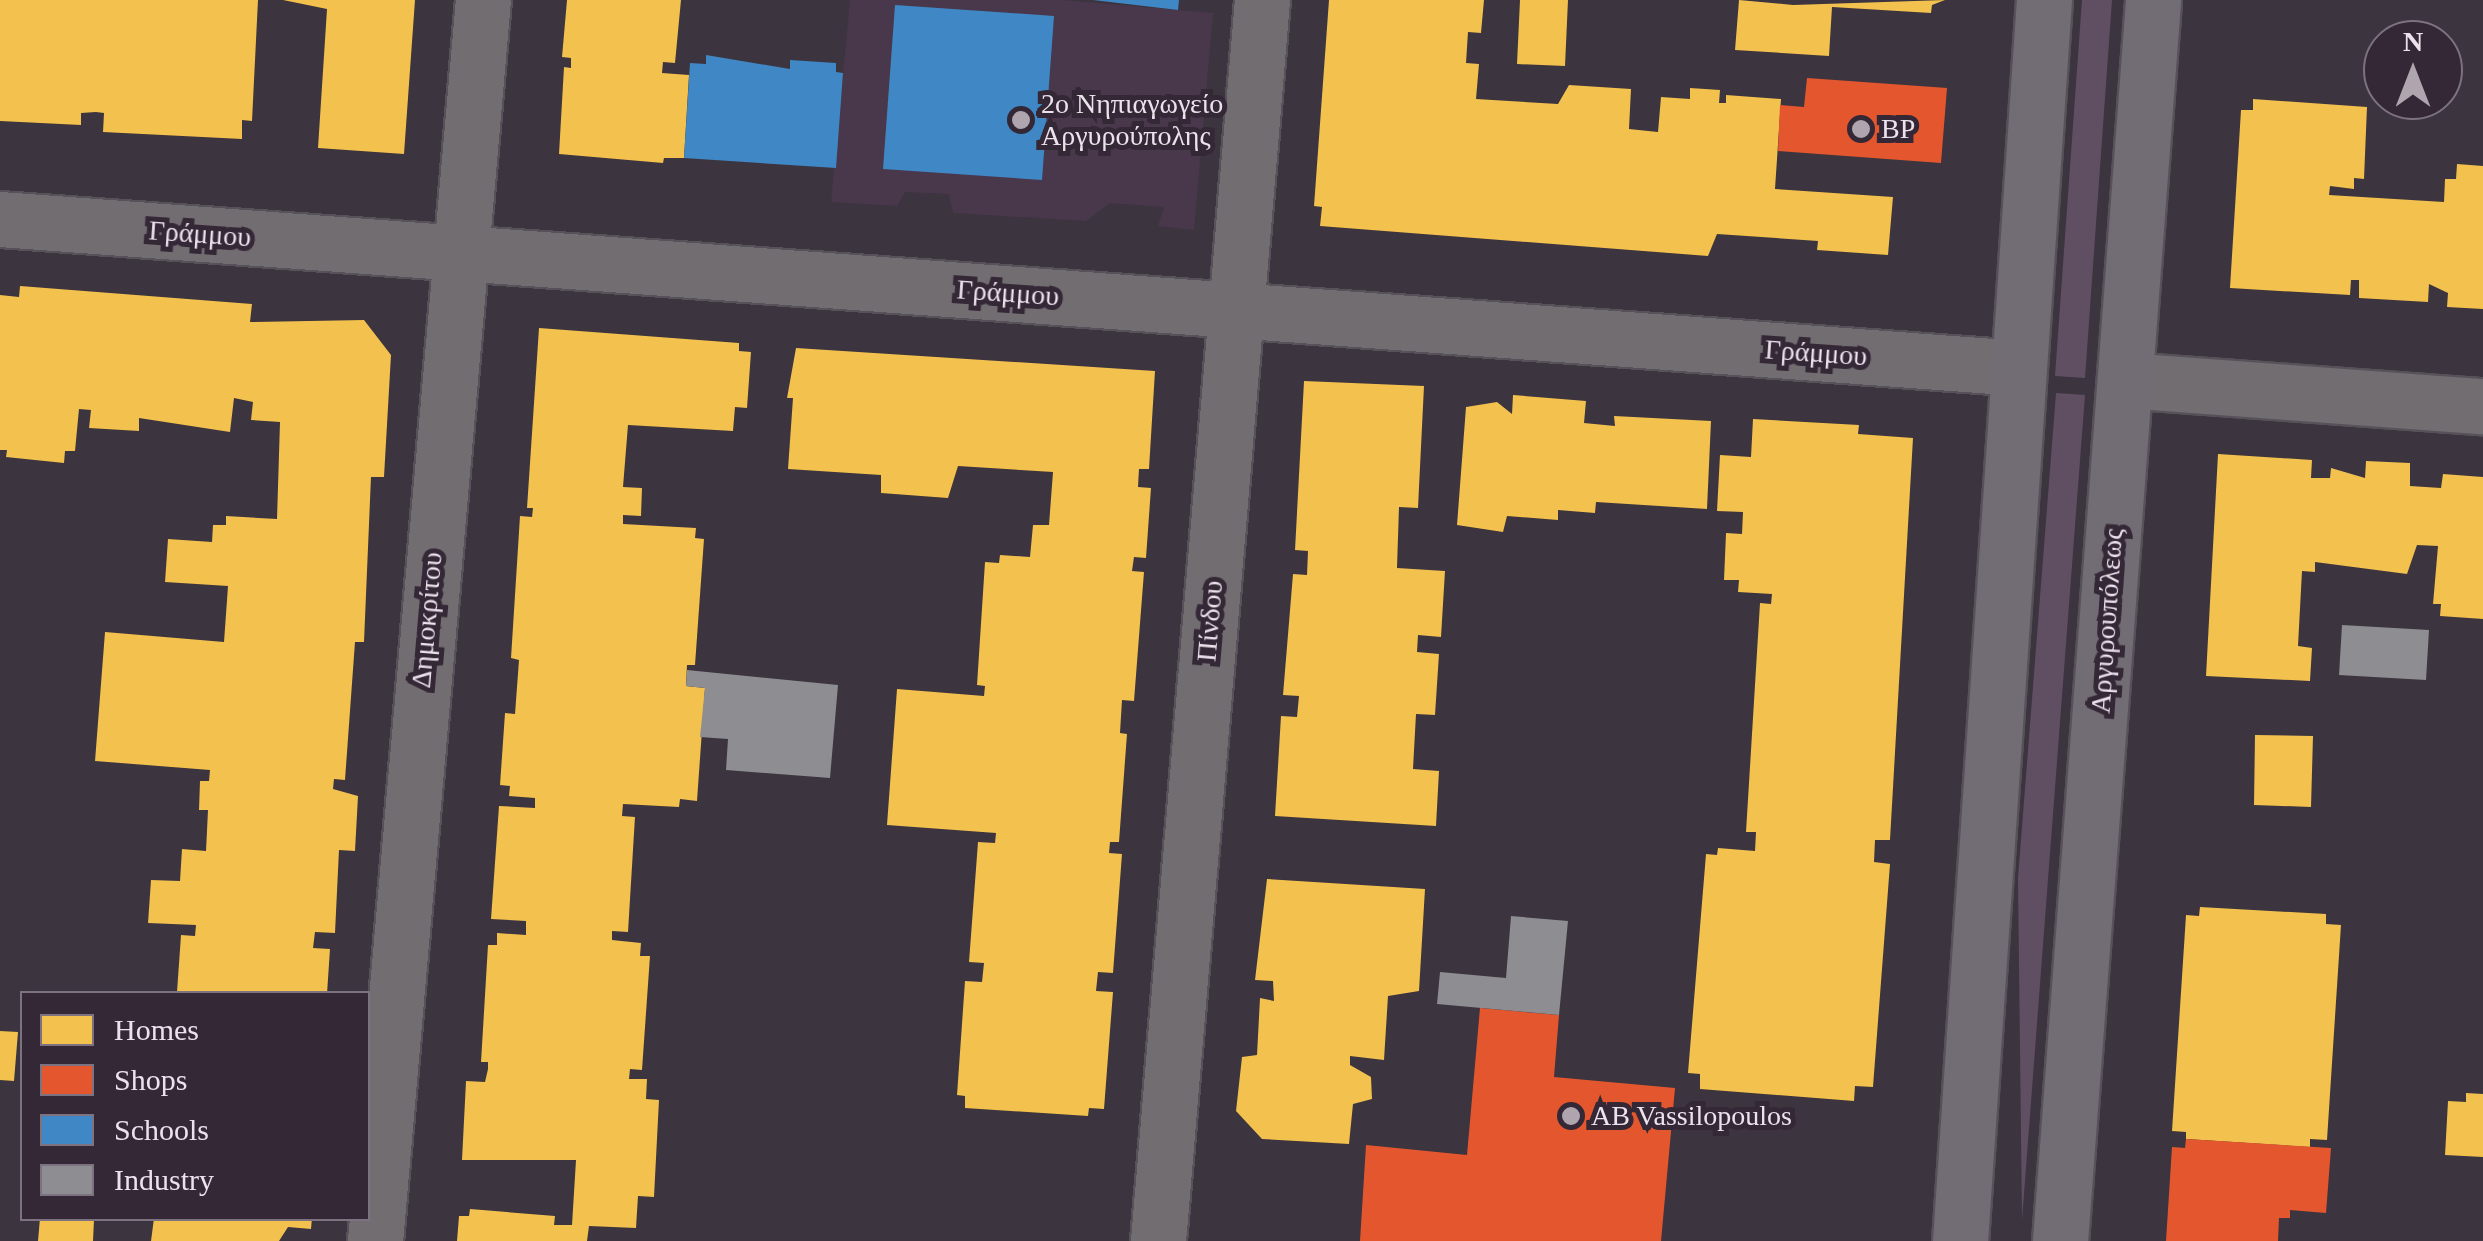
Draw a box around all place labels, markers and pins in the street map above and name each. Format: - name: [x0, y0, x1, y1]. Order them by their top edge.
- place label: 2ο Νηπιαγωγείο Αργυρούπολης: [1041, 87, 1223, 153]
- marker: 2ο Νηπιαγωγείο Αργυρούπολης: [1010, 109, 1032, 131]
- place label: BP: [1881, 112, 1915, 146]
- marker: BP: [1850, 118, 1872, 140]
- place label: AB Vassilopoulos: [1591, 1099, 1792, 1133]
- marker: AB Vassilopoulos: [1560, 1105, 1582, 1127]

